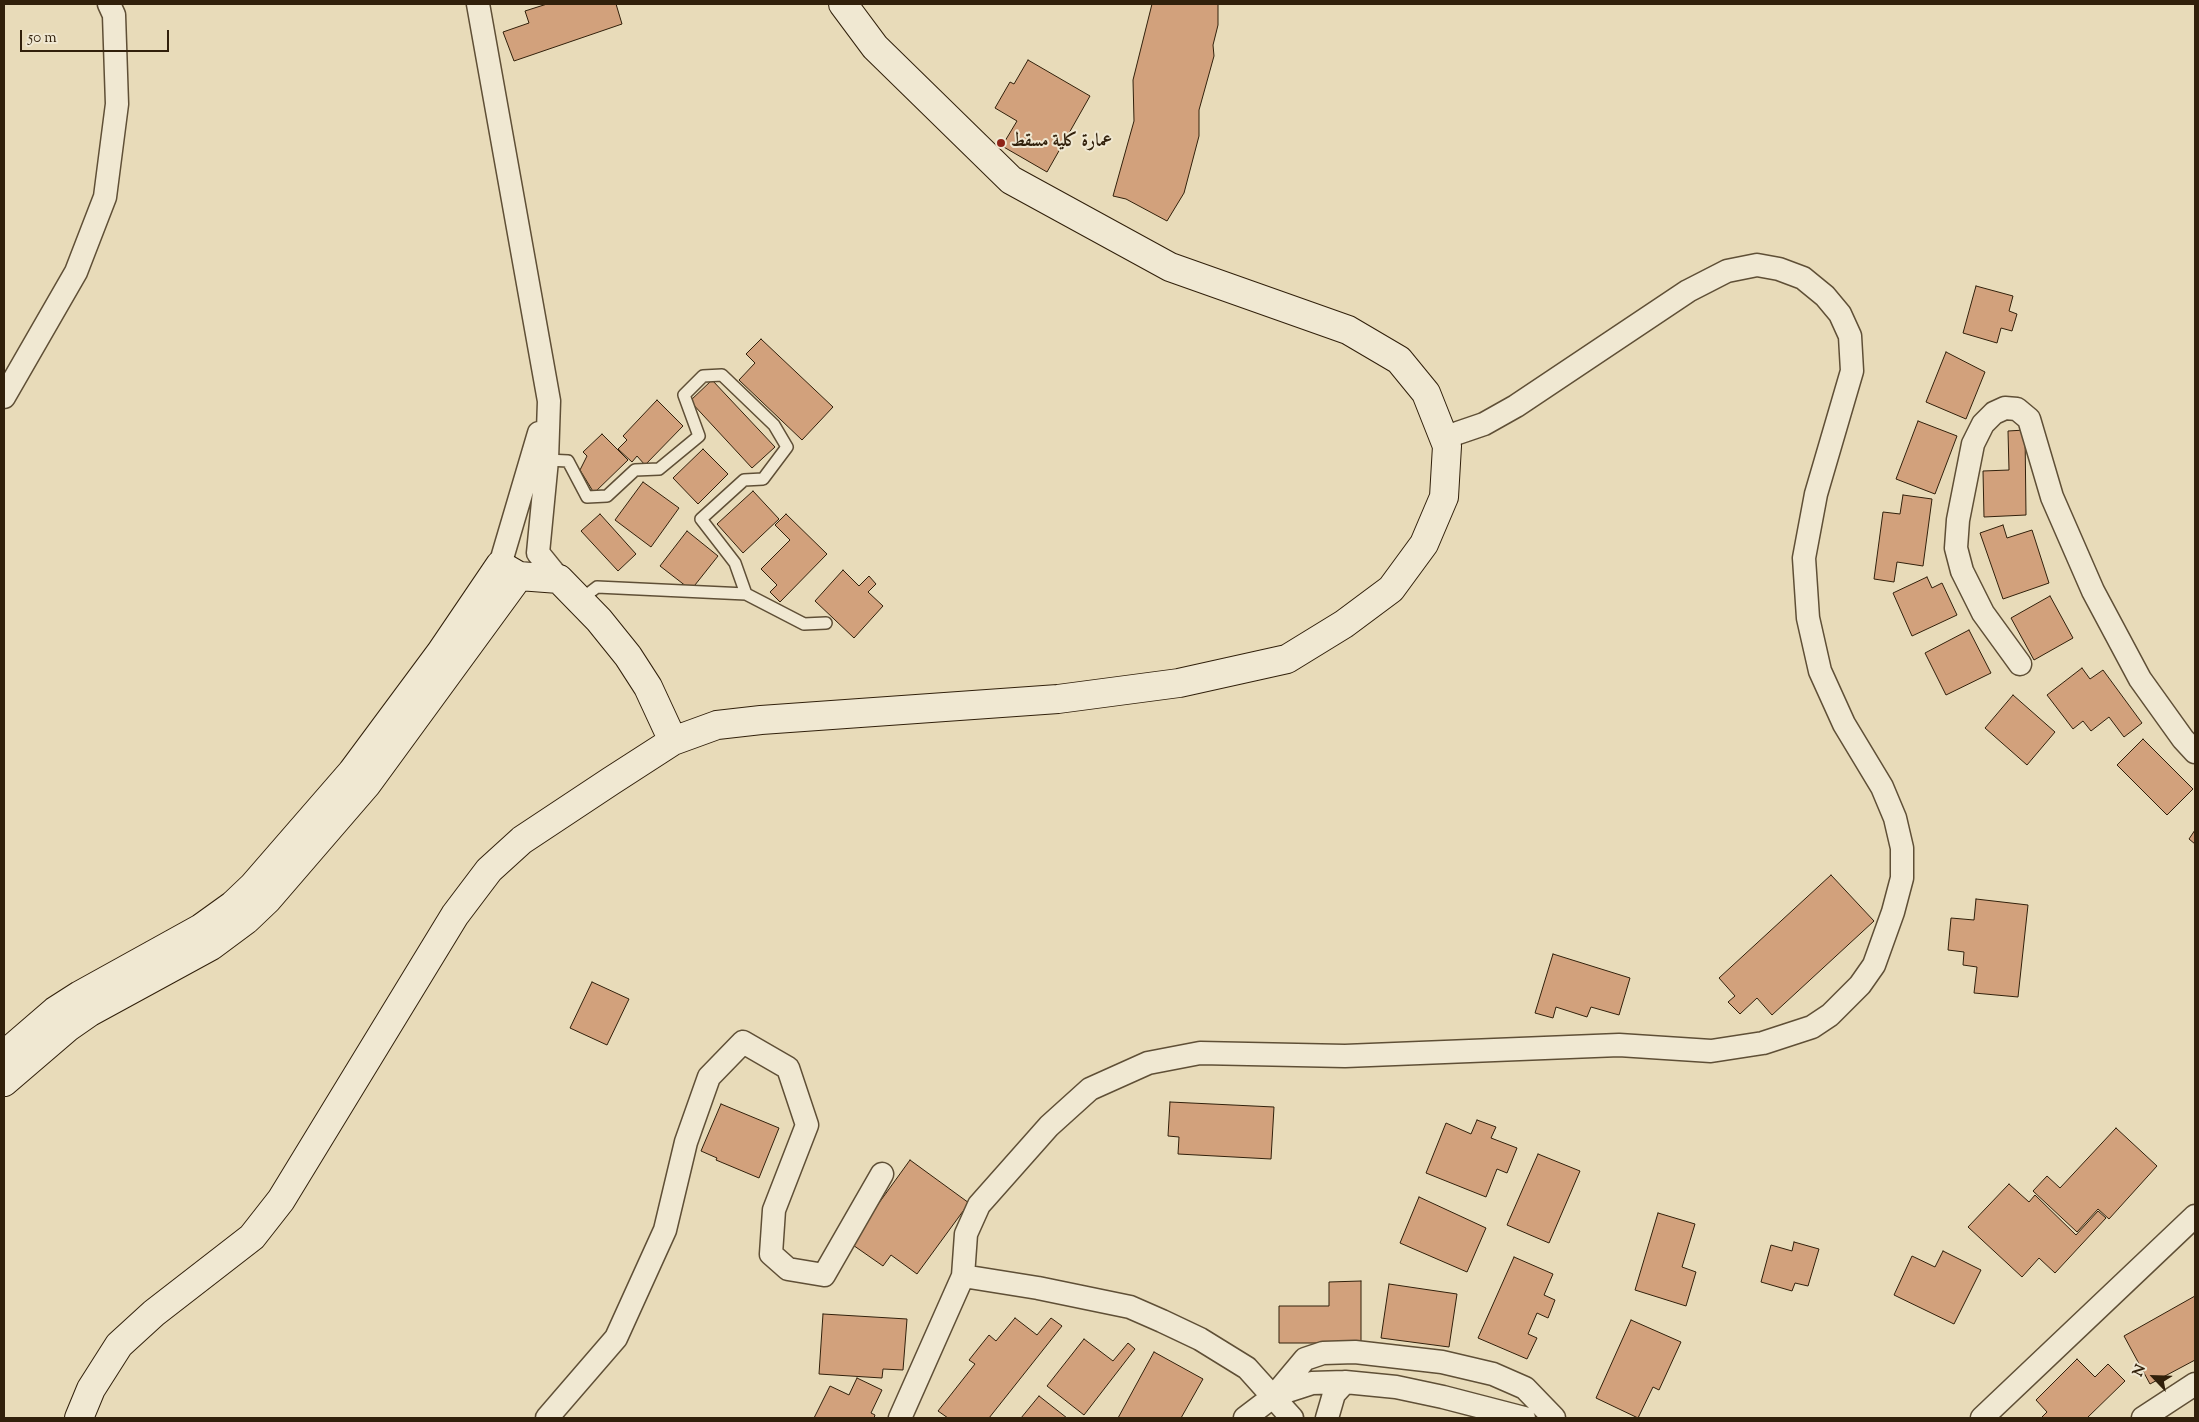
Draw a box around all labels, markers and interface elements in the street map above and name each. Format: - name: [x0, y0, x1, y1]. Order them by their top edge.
- scale bar: [22, 20, 171, 52]
- text: 50 m: [28, 28, 57, 49]
- place label: عمارة كلية مسقط: [1011, 132, 1112, 154]
- marker: عمارة كلية مسقط: [995, 137, 1007, 149]
- north arrow: [2129, 1352, 2179, 1402]
- text: N: [2129, 1362, 2152, 1380]

